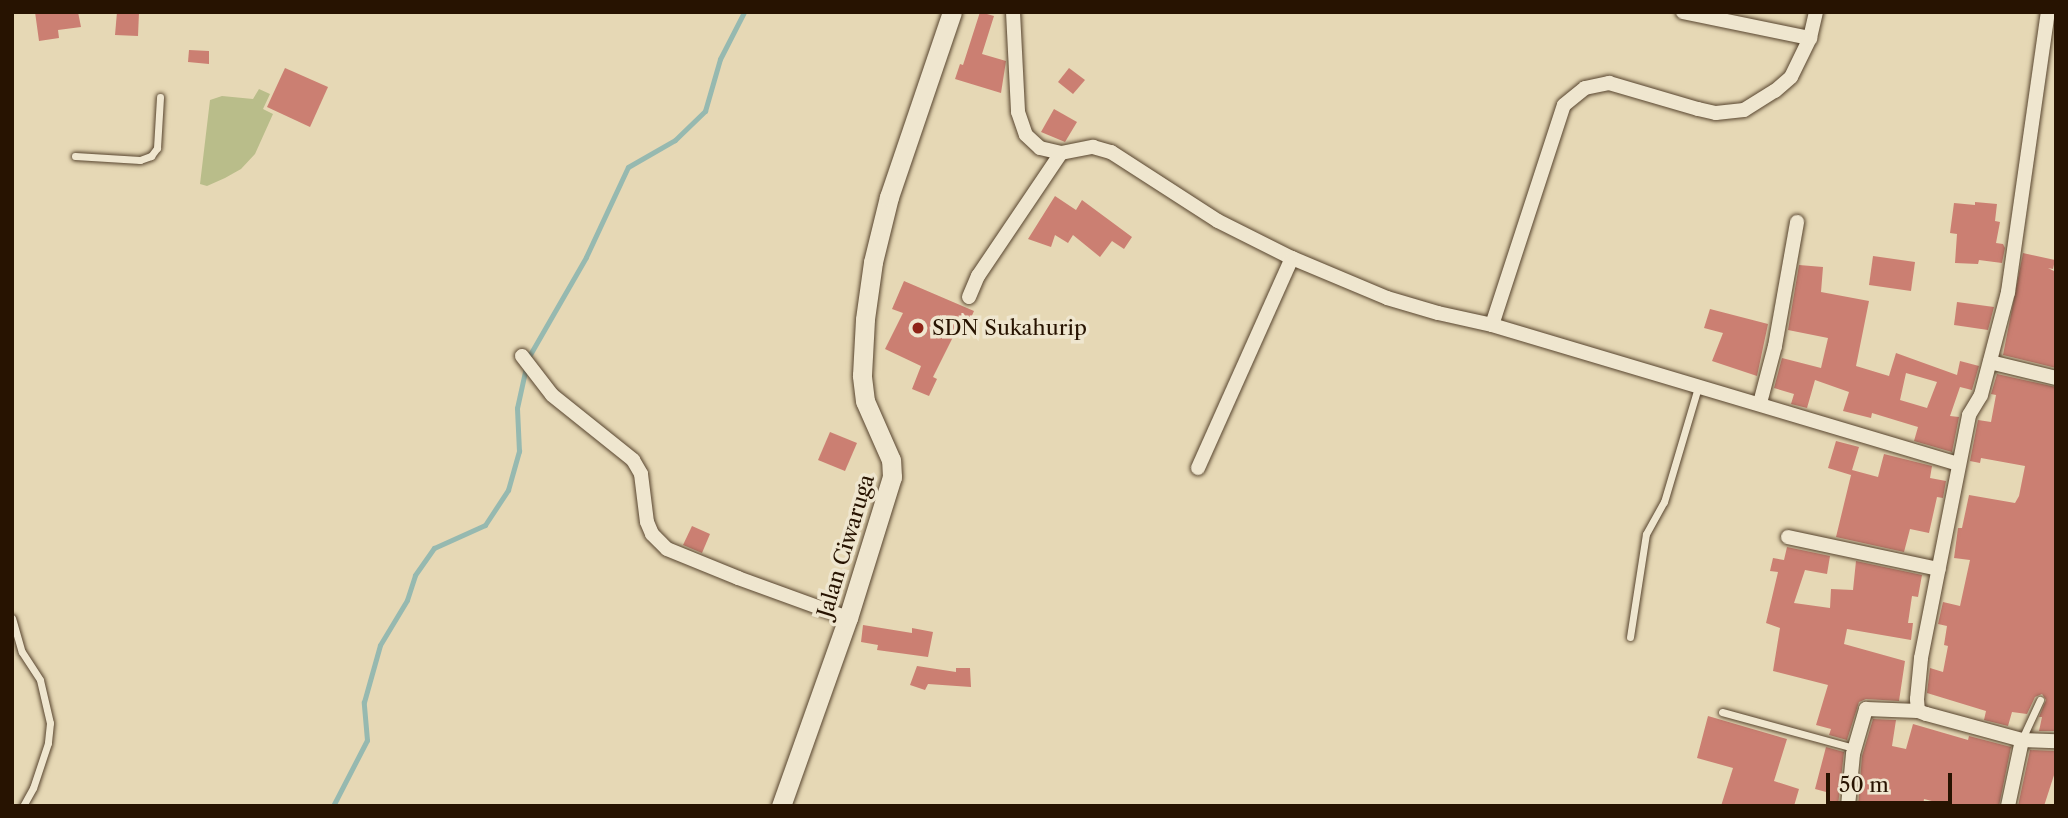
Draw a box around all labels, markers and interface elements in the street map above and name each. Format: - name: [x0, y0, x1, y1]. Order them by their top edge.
- place label: SDN Sukahurip: [932, 315, 1087, 341]
- marker: SDN Sukahurip: [910, 320, 926, 336]
- street label: Jalan Ciwaruga: [812, 471, 880, 621]
- scale bar: [1830, 758, 1956, 802]
- text: 50 m: [1839, 772, 1889, 797]

